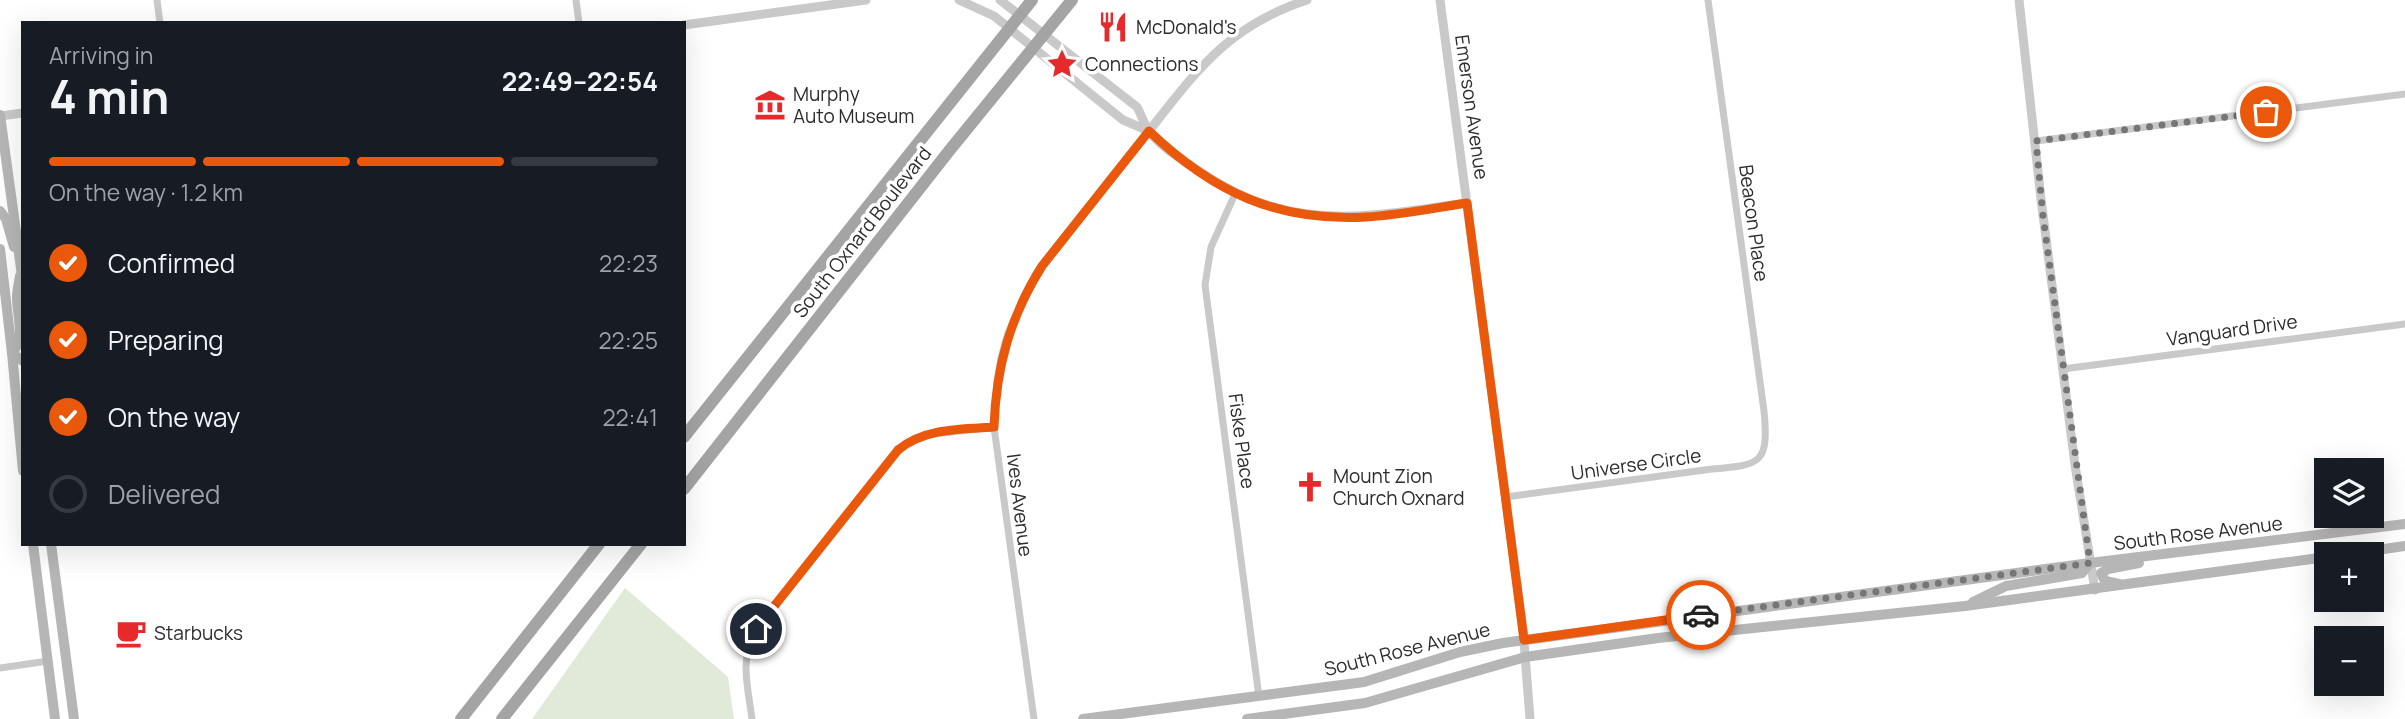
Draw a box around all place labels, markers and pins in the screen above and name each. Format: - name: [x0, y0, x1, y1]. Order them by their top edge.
- restaurant icon: McDonald's: [1096, 10, 1130, 44]
- place label: McDonald's: [1136, 14, 1237, 40]
- place icon: Connections: [1045, 47, 1079, 81]
- place label: Connections: [1085, 51, 1199, 77]
- place label: Murphy Auto Museum: [793, 81, 914, 129]
- pin: [2236, 82, 2296, 142]
- museum icon: Murphy Auto Museum: [753, 88, 787, 122]
- place label: Mount Zion Church Oxnard: [1333, 463, 1465, 511]
- church icon: Mount Zion Church Oxnard: [1293, 470, 1327, 504]
- pin: [726, 599, 786, 659]
- cafe icon: Starbucks: [114, 616, 148, 650]
- place label: Starbucks: [154, 620, 243, 646]

